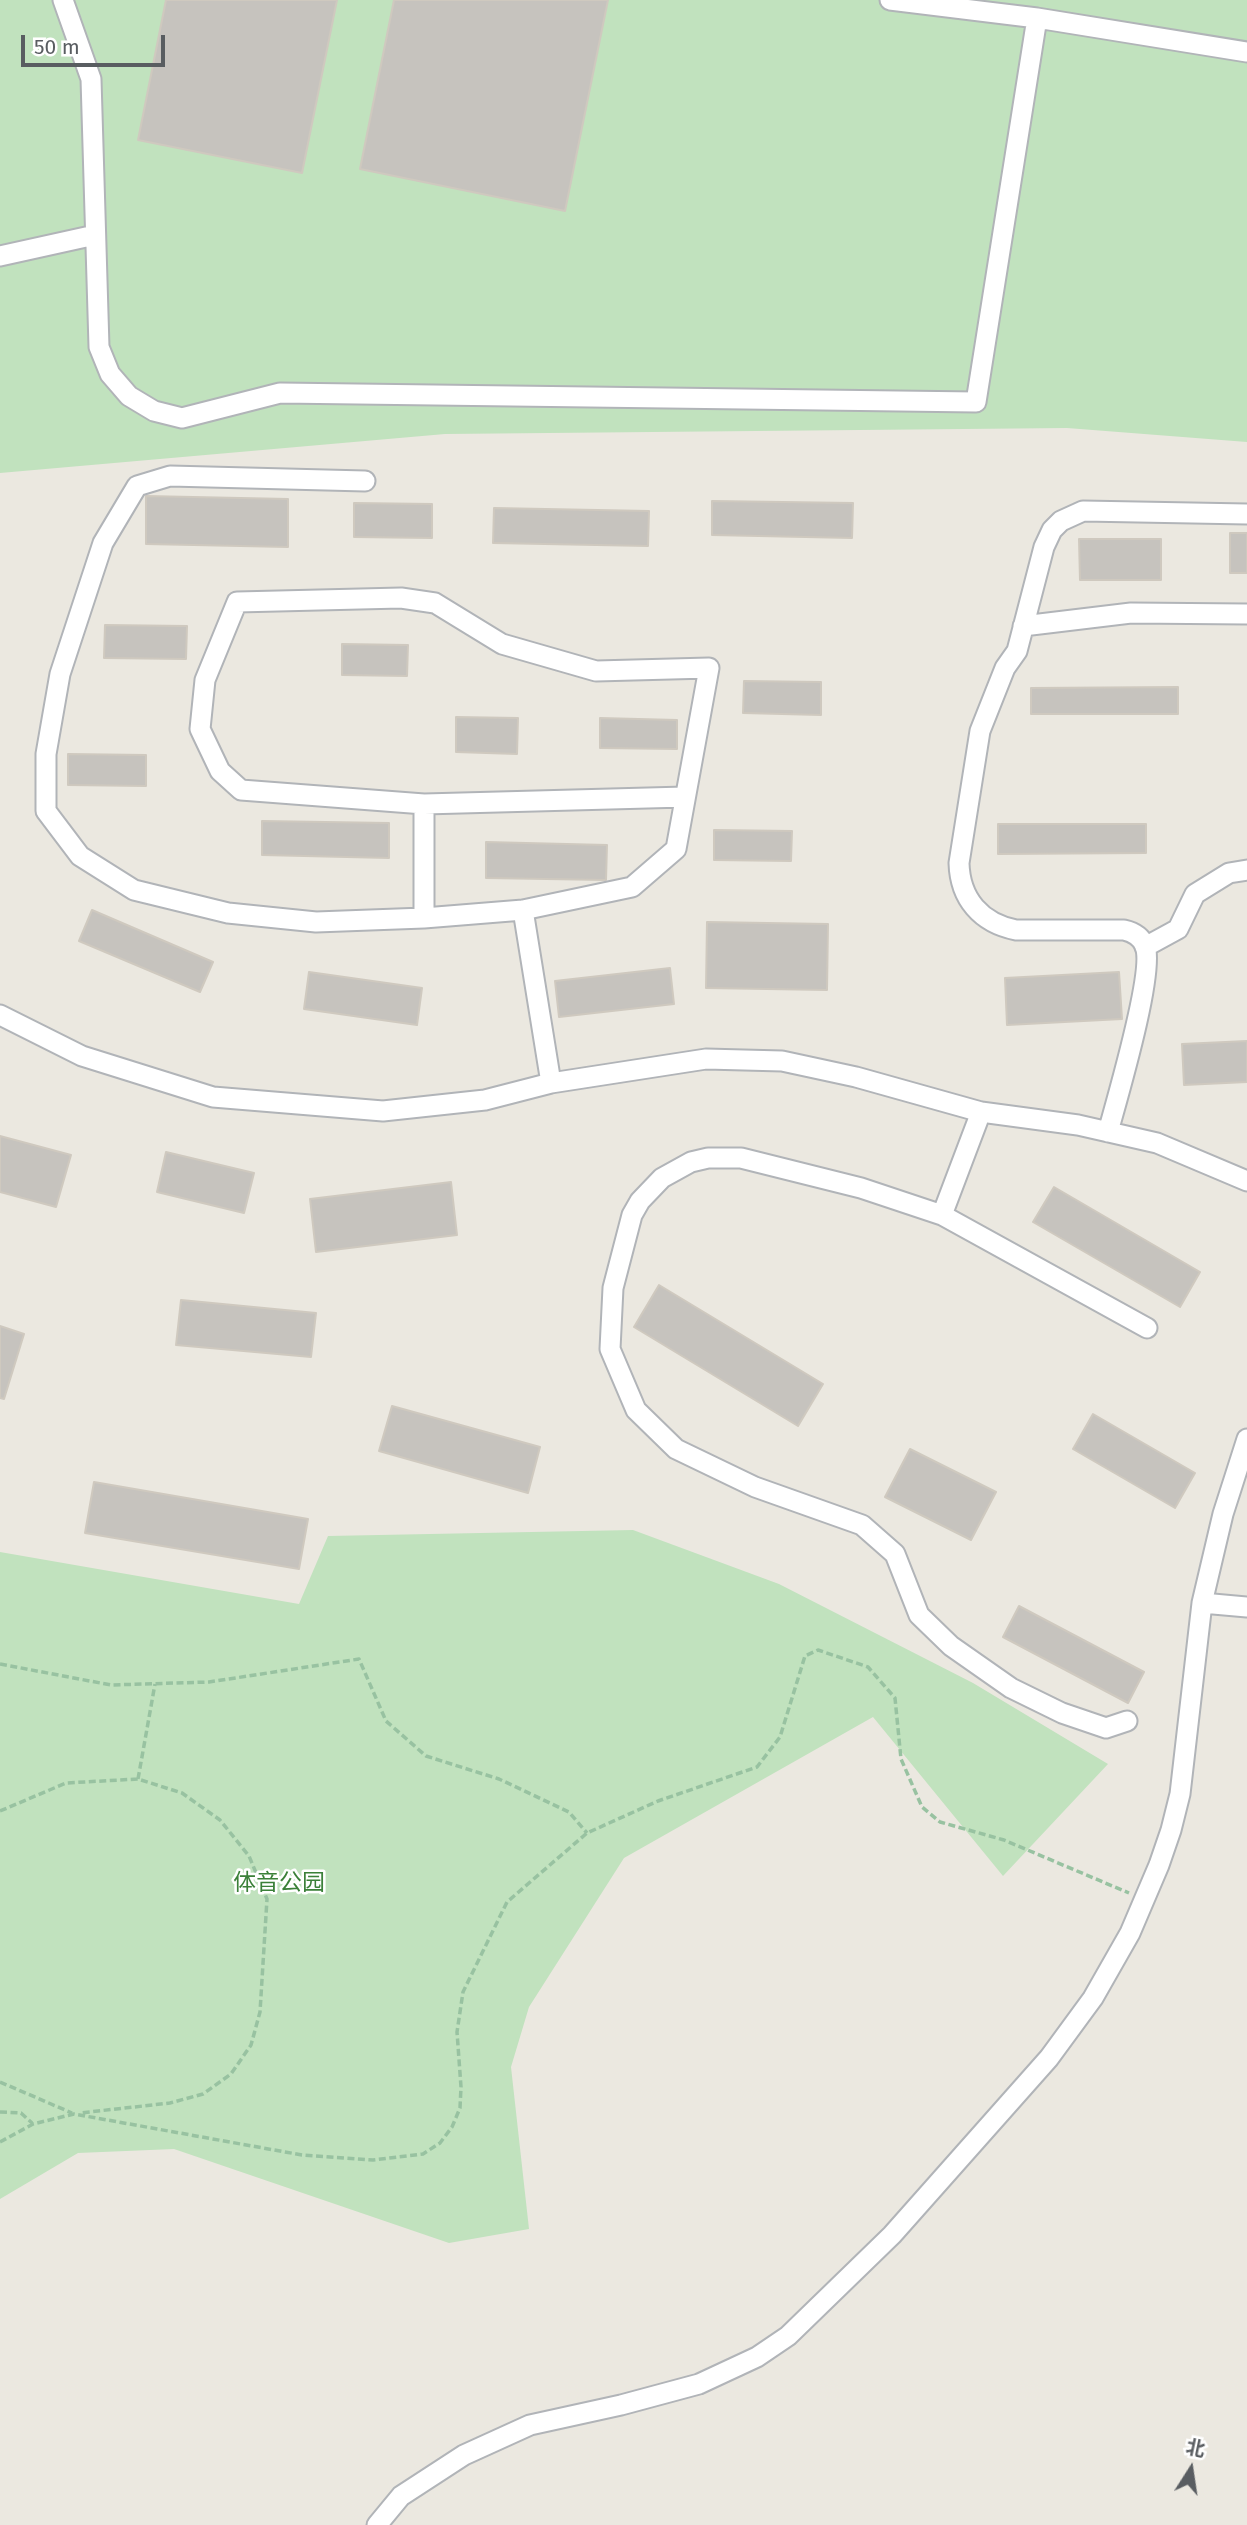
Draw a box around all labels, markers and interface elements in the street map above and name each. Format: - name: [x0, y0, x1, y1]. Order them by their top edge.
- scale bar: [24, 21, 168, 65]
- text: 50 m: [34, 34, 80, 60]
- park label: 体音公园: [233, 1870, 325, 1898]
- north arrow: [1156, 2434, 1226, 2504]
- text: 北: [1184, 2435, 1207, 2461]

